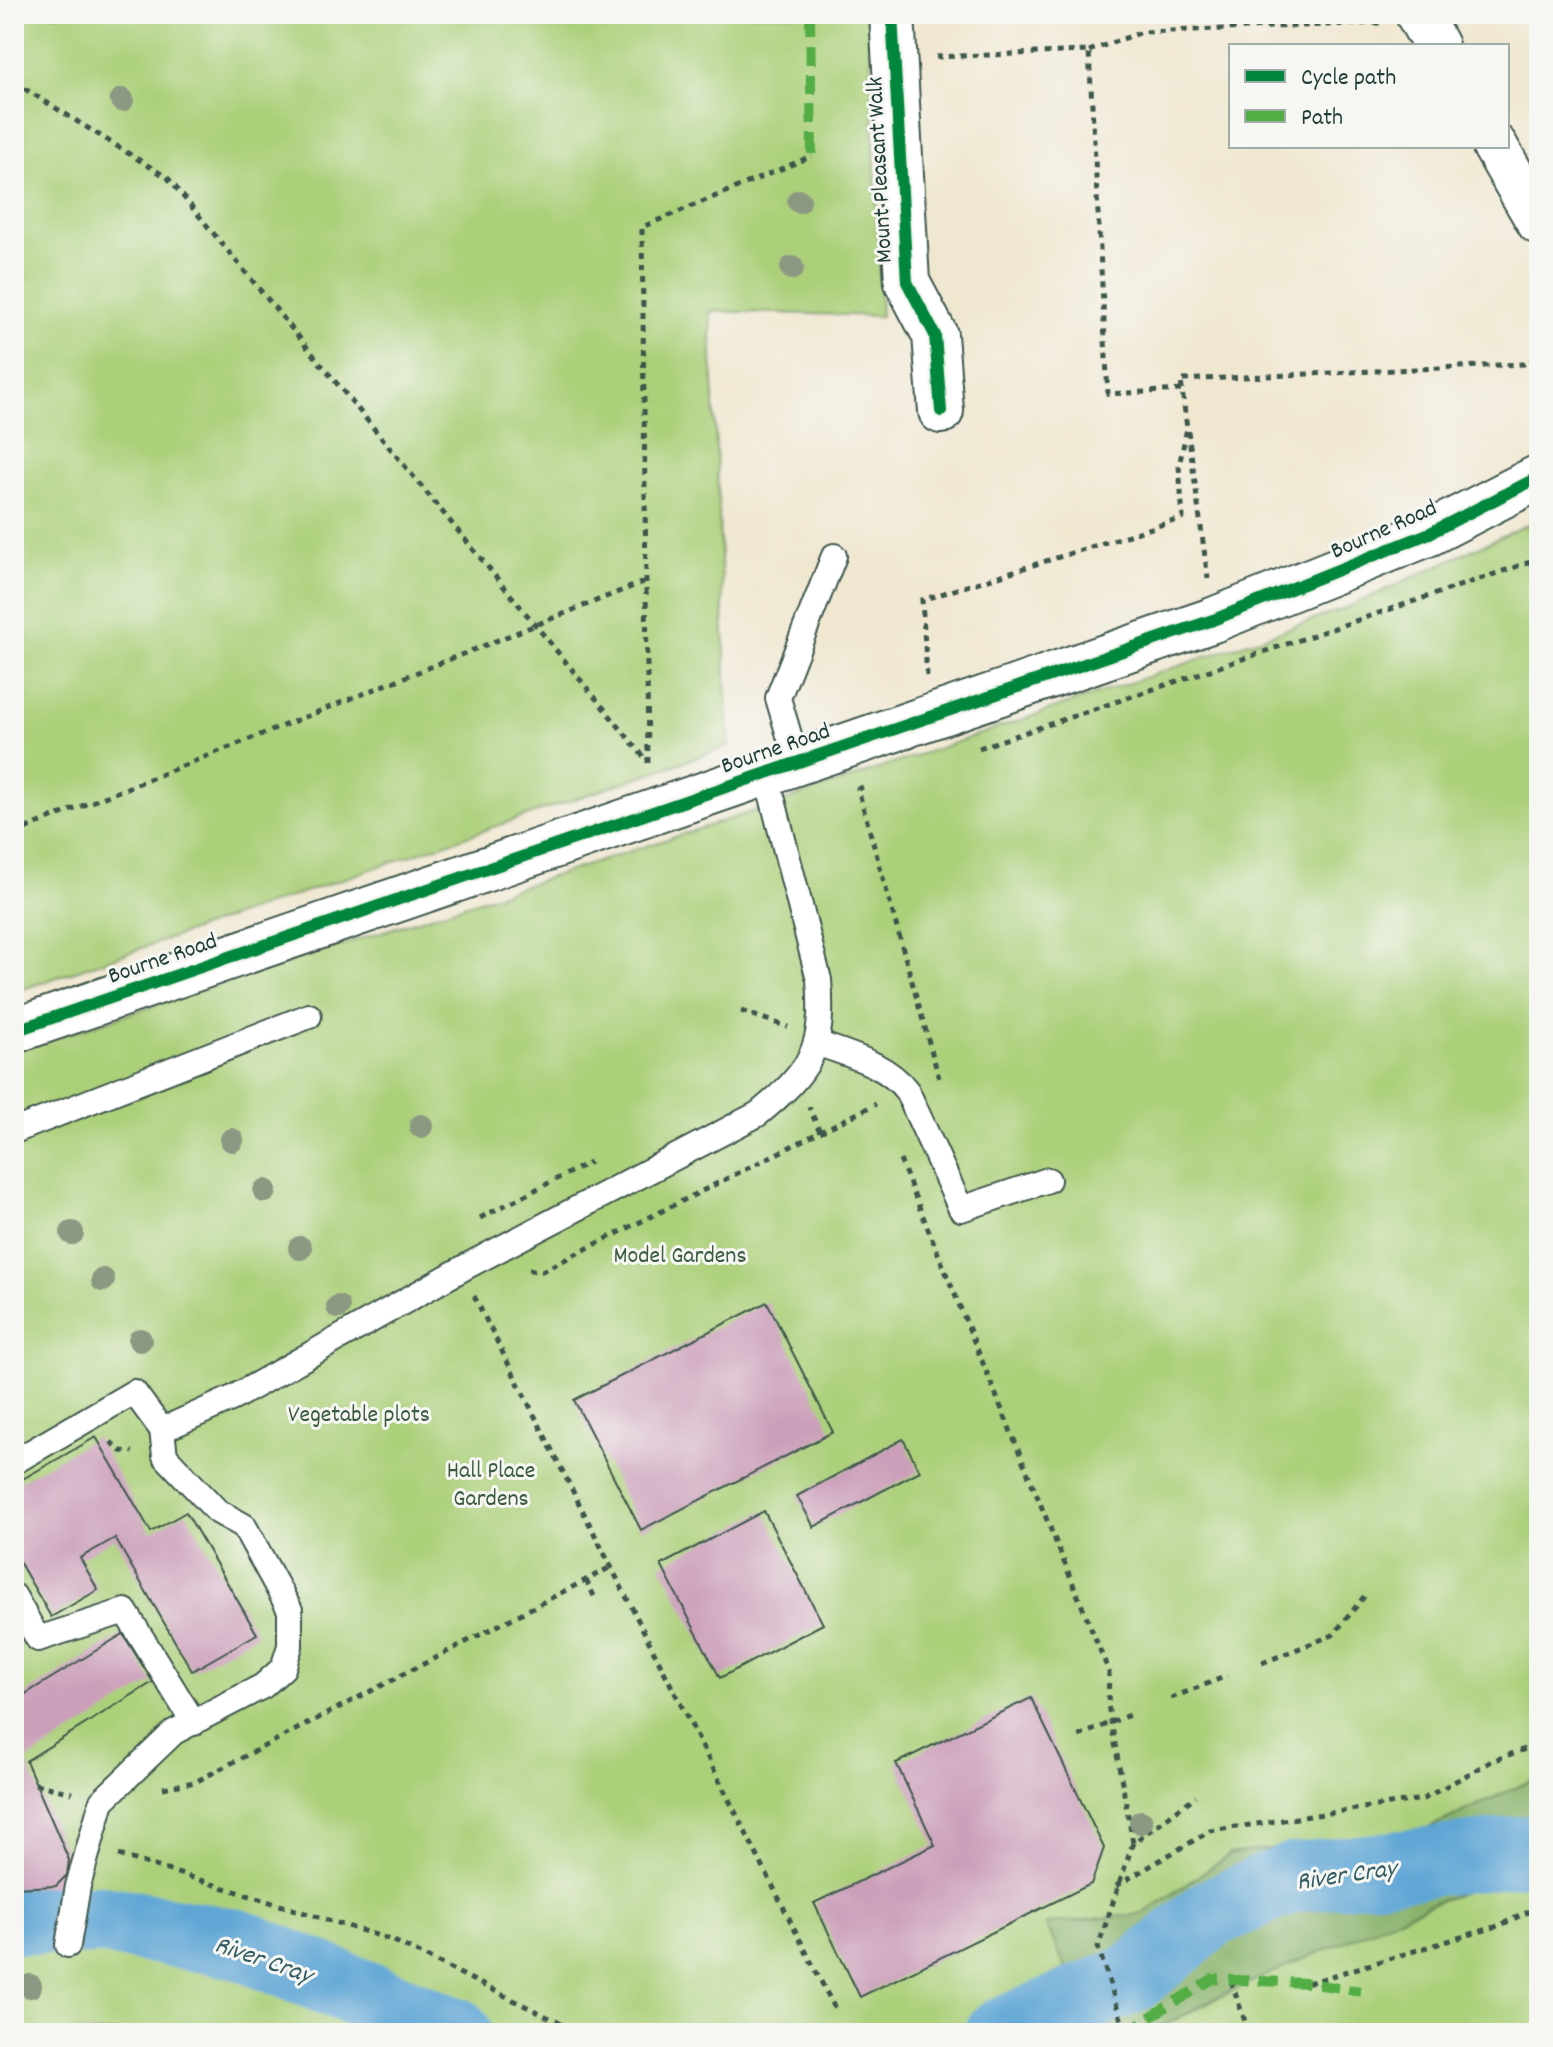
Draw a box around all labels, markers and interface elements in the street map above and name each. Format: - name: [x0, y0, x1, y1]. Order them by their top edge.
- legend: [1229, 44, 1509, 148]
- text: Cycle path: [1301, 62, 1396, 96]
- street label: Mount Pleasant Walk: [859, 76, 903, 264]
- text: Path: [1301, 102, 1343, 136]
- street label: Bourne Road: [1326, 492, 1443, 569]
- street label: Bourne Road: [717, 715, 835, 784]
- street label: Bourne Road: [104, 925, 222, 994]
- park label: Model Gardens: [613, 1240, 747, 1274]
- park label: Vegetable plots: [288, 1399, 430, 1433]
- park label: Hall Place Gardens: [447, 1455, 535, 1517]
- water label: River Cray: [1294, 1851, 1402, 1902]
- water label: River Cray: [209, 1927, 320, 1996]

